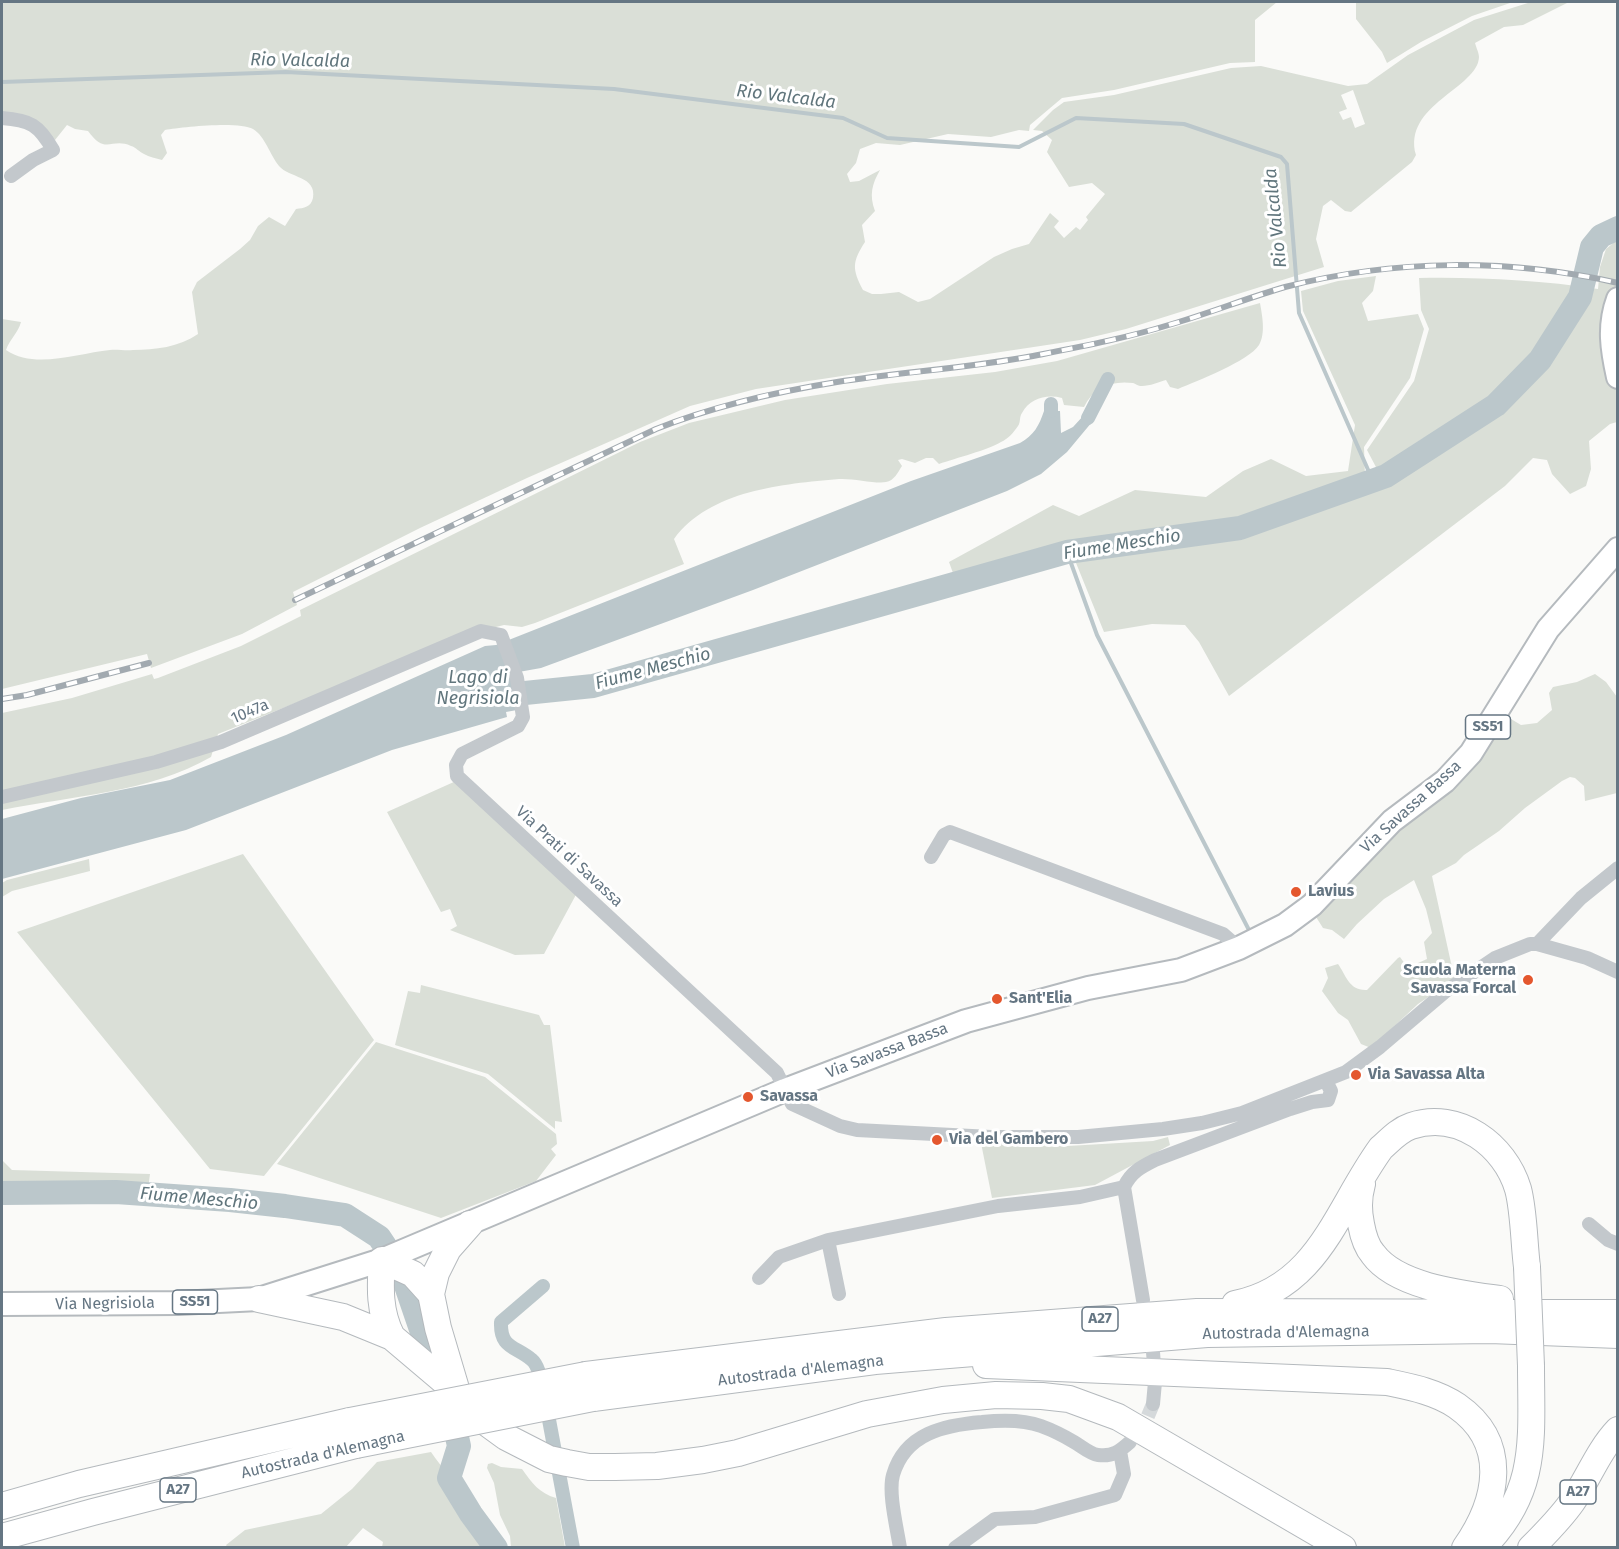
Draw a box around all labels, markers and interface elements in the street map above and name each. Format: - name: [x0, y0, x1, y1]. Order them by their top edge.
- water label: Rio Valcalda: [250, 49, 350, 73]
- water label: Rio Valcalda: [735, 80, 837, 114]
- water label: Rio Valcalda: [1260, 167, 1292, 269]
- water label: Fiume Meschio: [1062, 525, 1182, 565]
- water label: Fiume Meschio: [593, 643, 713, 695]
- water label: Lago di Negrisiola: [437, 667, 519, 710]
- street label: 1047a: [228, 695, 272, 729]
- road number: SS51: [1466, 715, 1510, 739]
- street label: Via Savassa Bassa: [1357, 757, 1465, 857]
- street label: Via Prati di Savassa: [512, 803, 626, 911]
- place label: Lavius: [1308, 882, 1354, 902]
- marker: Lavius: [1289, 885, 1303, 899]
- place label: Scuola Materna Savassa Forcal: [1403, 961, 1516, 999]
- marker: Scuola Materna Savassa Forcal: [1521, 973, 1535, 987]
- place label: Sant'Elia: [1009, 989, 1072, 1009]
- marker: Sant'Elia: [990, 992, 1004, 1006]
- street label: Via Savassa Bassa: [823, 1019, 951, 1083]
- place label: Via Savassa Alta: [1368, 1065, 1485, 1085]
- marker: Via Savassa Alta: [1349, 1068, 1363, 1082]
- place label: Savassa: [760, 1087, 818, 1107]
- marker: Savassa: [741, 1090, 755, 1104]
- place label: Via del Gambero: [949, 1130, 1068, 1150]
- marker: Via del Gambero: [930, 1133, 944, 1147]
- water label: Fiume Meschio: [139, 1183, 259, 1215]
- road number: SS51: [172, 1290, 218, 1314]
- street label: Via Negrisiola: [55, 1294, 155, 1314]
- road number: A27: [1082, 1307, 1118, 1331]
- street label: Autostrada d'Alemagna: [1202, 1322, 1370, 1344]
- street label: Autostrada d'Alemagna: [717, 1351, 885, 1391]
- street label: Autostrada d'Alemagna: [239, 1427, 407, 1483]
- road number: A27: [160, 1478, 196, 1502]
- road number: A27: [1560, 1480, 1596, 1504]

